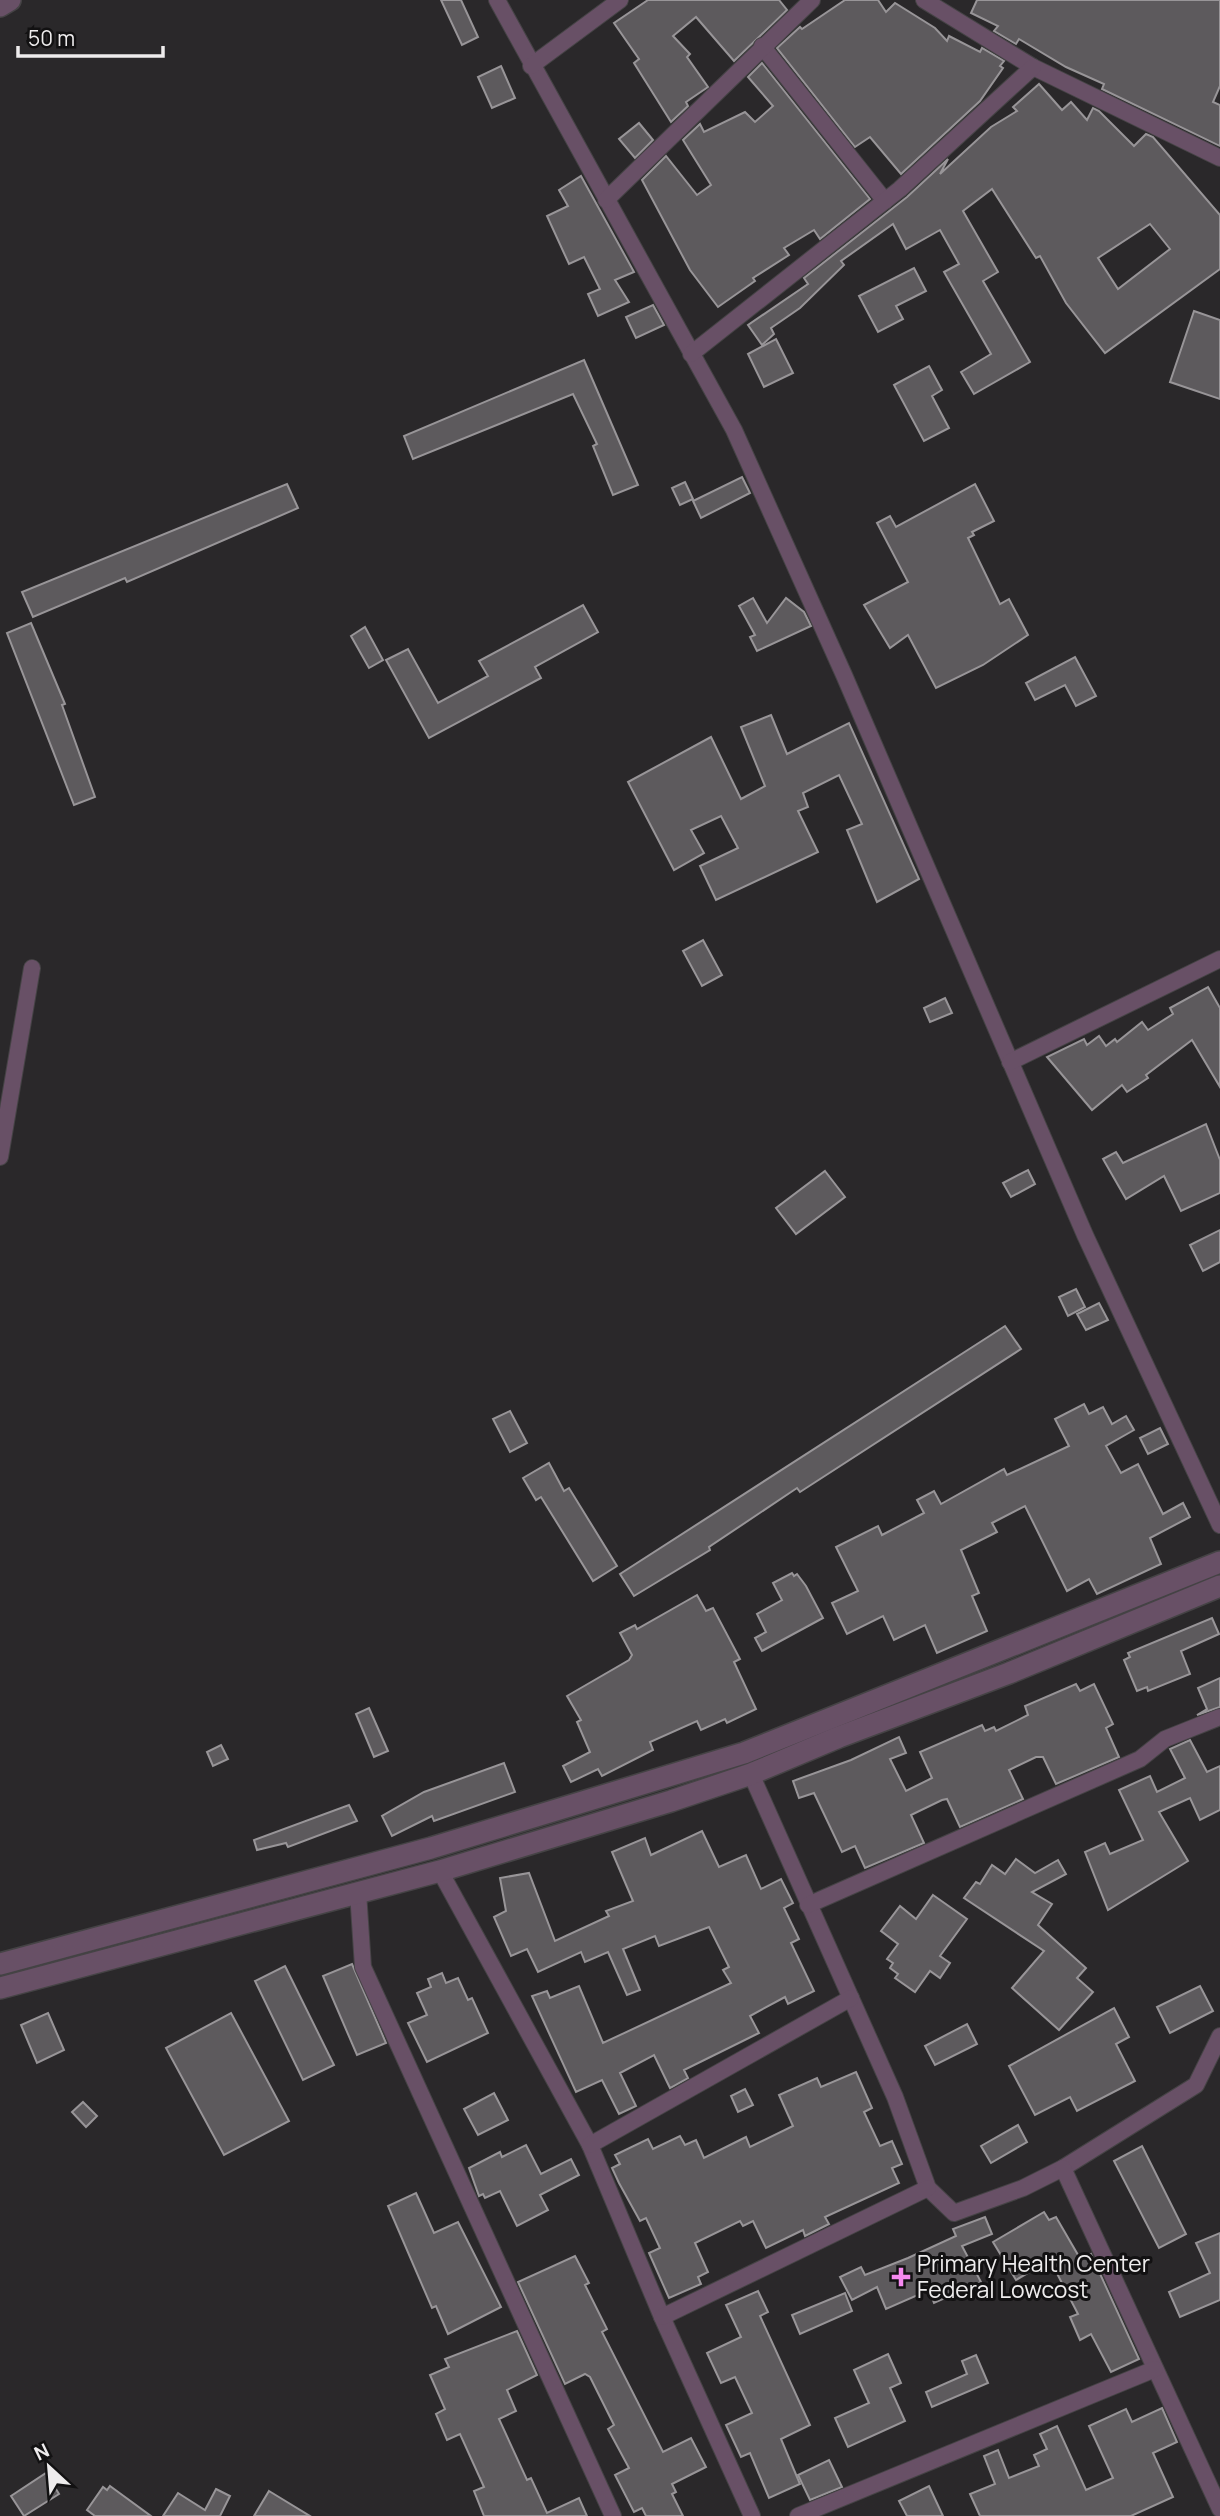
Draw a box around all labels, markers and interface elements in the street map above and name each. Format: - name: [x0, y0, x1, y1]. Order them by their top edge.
- scale bar: [18, 14, 163, 58]
- text: 50 m: [28, 24, 75, 52]
- place label: Primary Health Center Federal Lowcost: [917, 2247, 1150, 2305]
- marker: Primary Health Center Federal Lowcost: [891, 2267, 911, 2287]
- north arrow: [14, 2432, 84, 2502]
- text: N: [30, 2437, 53, 2466]

